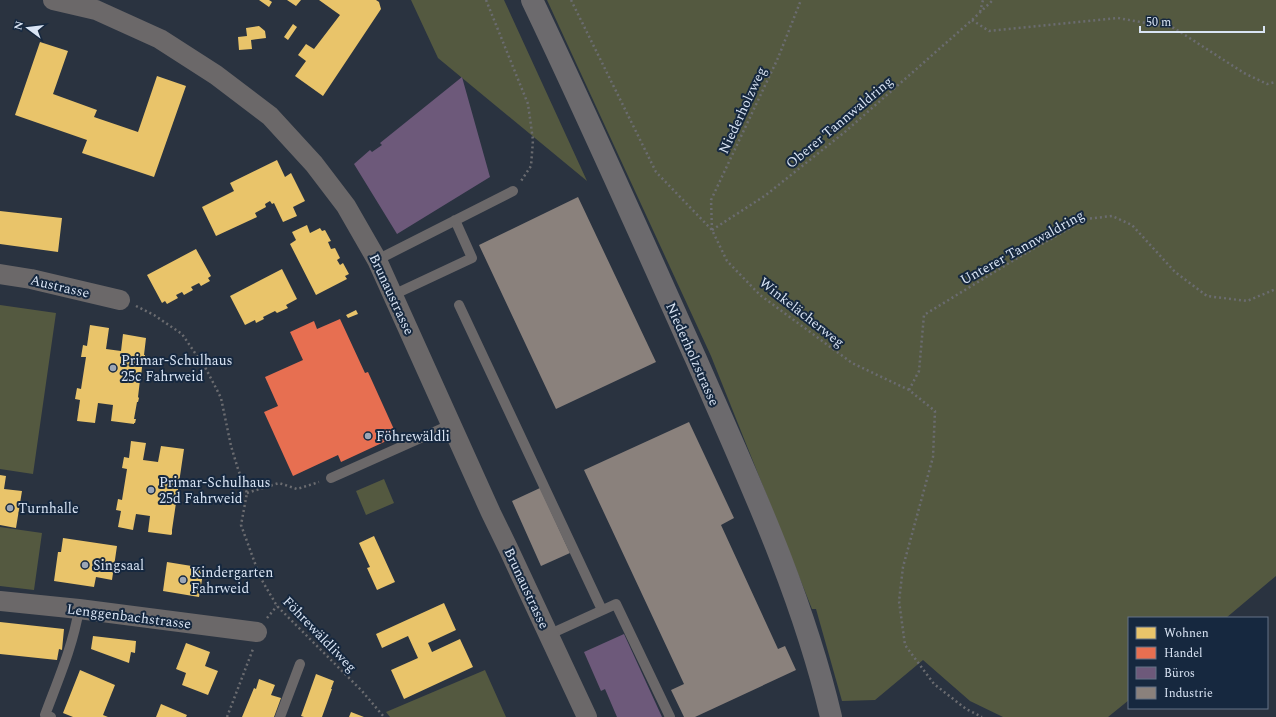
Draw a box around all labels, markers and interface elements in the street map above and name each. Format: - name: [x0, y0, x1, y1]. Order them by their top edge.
- north arrow: [8, 8, 48, 48]
- scale bar: [1140, 8, 1264, 34]
- text: 50 m: [1146, 13, 1171, 32]
- text: N: [9, 19, 28, 32]
- street label: Niederholzweg: [713, 63, 772, 157]
- street label: Oberer Tannwaldring: [781, 71, 897, 174]
- street label: Unterer Tannwaldring: [956, 205, 1088, 290]
- street label: Brunaustrasse: [364, 250, 420, 339]
- street label: Austrasse: [28, 269, 92, 304]
- street label: Winkelächerweg: [754, 272, 849, 353]
- street label: Niederholzstrasse: [660, 299, 725, 410]
- place label: Primar-Schulhaus 25c Fahrweid: [121, 350, 233, 387]
- marker: Primar-Schulhaus 25c Fahrweid: [108, 363, 118, 373]
- place label: Föhrewäldli: [376, 426, 450, 447]
- marker: Föhrewäldli: [363, 431, 373, 441]
- place label: Primar-Schulhaus 25d Fahrweid: [159, 472, 271, 509]
- marker: Primar-Schulhaus 25d Fahrweid: [146, 485, 156, 495]
- place label: Turnhalle: [18, 498, 79, 519]
- marker: Turnhalle: [5, 503, 15, 513]
- street label: Brunaustrasse: [499, 544, 555, 633]
- place label: Singsaal: [93, 555, 144, 576]
- marker: Singsaal: [80, 560, 90, 570]
- place label: Kindergarten Fahrweid: [191, 562, 273, 599]
- marker: Kindergarten Fahrweid: [178, 575, 188, 585]
- street label: Föhrewäldliweg: [278, 591, 362, 677]
- street label: Lenggenbachstrasse: [66, 598, 193, 635]
- legend: [1128, 617, 1268, 709]
- text: Wohnen: [1164, 624, 1209, 643]
- text: Handel: [1164, 644, 1203, 663]
- text: Büros: [1164, 664, 1195, 683]
- text: Industrie: [1164, 684, 1213, 703]

